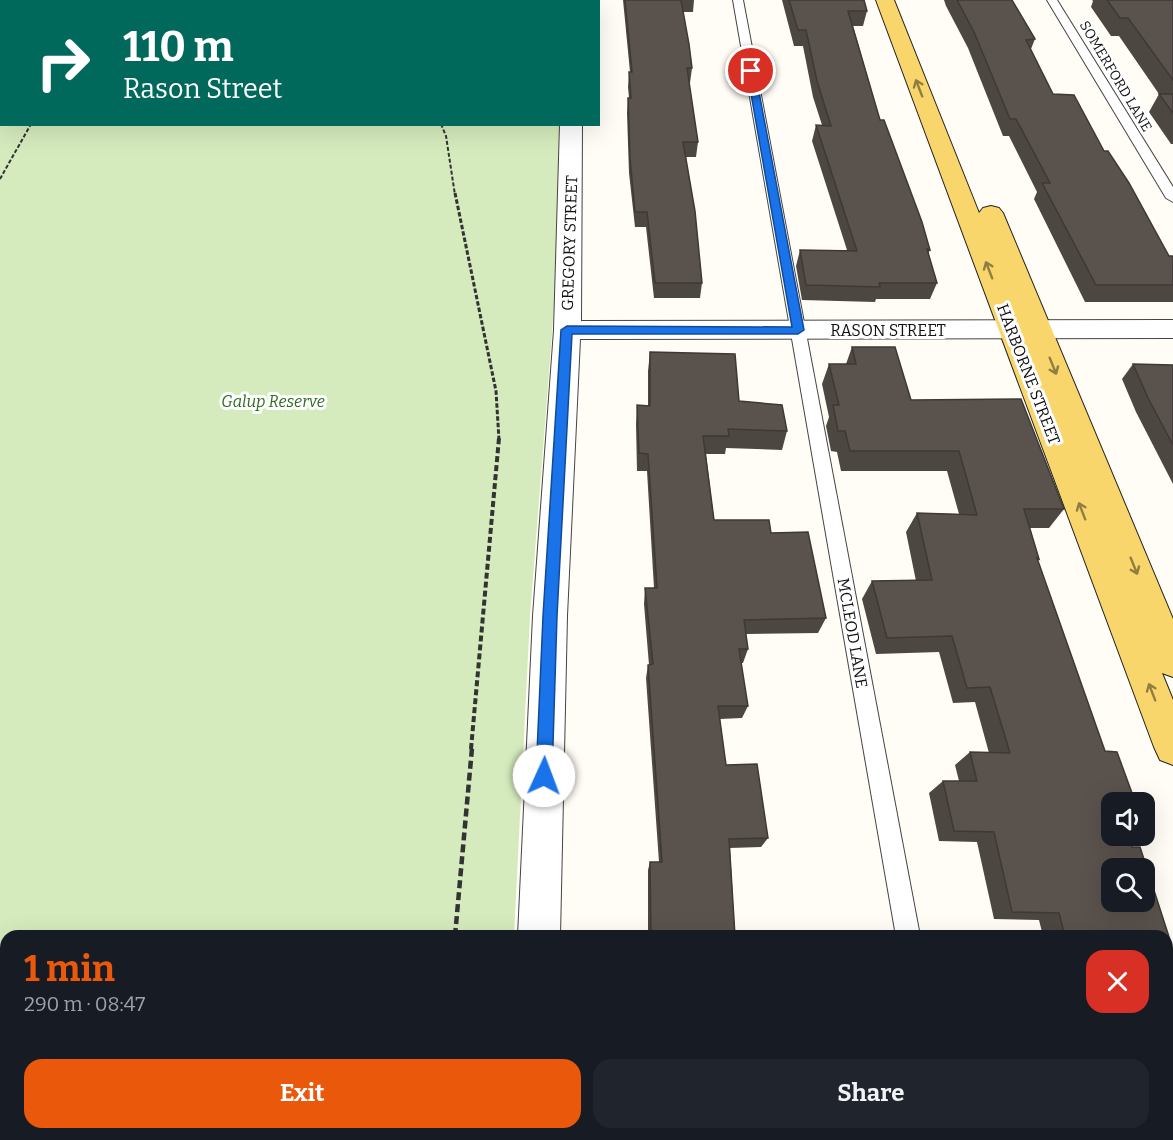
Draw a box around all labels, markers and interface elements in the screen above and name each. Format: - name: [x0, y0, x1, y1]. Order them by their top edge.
- street label: SOMERFORD LANE: [1076, 18, 1155, 135]
- text: 110 m: [123, 22, 234, 72]
- icon: right: [24, 24, 102, 102]
- pin: [725, 45, 776, 96]
- icon: arrive: [734, 54, 767, 87]
- text: Rason Street: [123, 73, 282, 105]
- one-way arrow: [912, 79, 923, 98]
- street label: GREGORY STREET: [558, 175, 581, 311]
- one-way arrow: [982, 261, 993, 280]
- street label: HARBORNE STREET: [993, 301, 1064, 447]
- street label: RASON STREET: [830, 321, 946, 340]
- one-way arrow: [1048, 356, 1059, 374]
- park label: Galup Reserve: [221, 392, 325, 411]
- one-way arrow: [1075, 502, 1086, 520]
- one-way arrow: [1129, 556, 1140, 574]
- street label: MCLEOD LANE: [833, 576, 872, 690]
- one-way arrow: [1146, 684, 1157, 702]
- position arrow: [512, 744, 576, 808]
- map controls: [1101, 792, 1155, 912]
- button: sound: [1101, 792, 1155, 846]
- button: search: [1101, 858, 1155, 912]
- text: 1 min: [24, 947, 115, 991]
- button: close: [1086, 950, 1149, 1013]
- text: 290 m · 08:47: [24, 992, 145, 1016]
- button: Exit: [24, 1059, 581, 1128]
- button: Share: [593, 1059, 1149, 1128]

